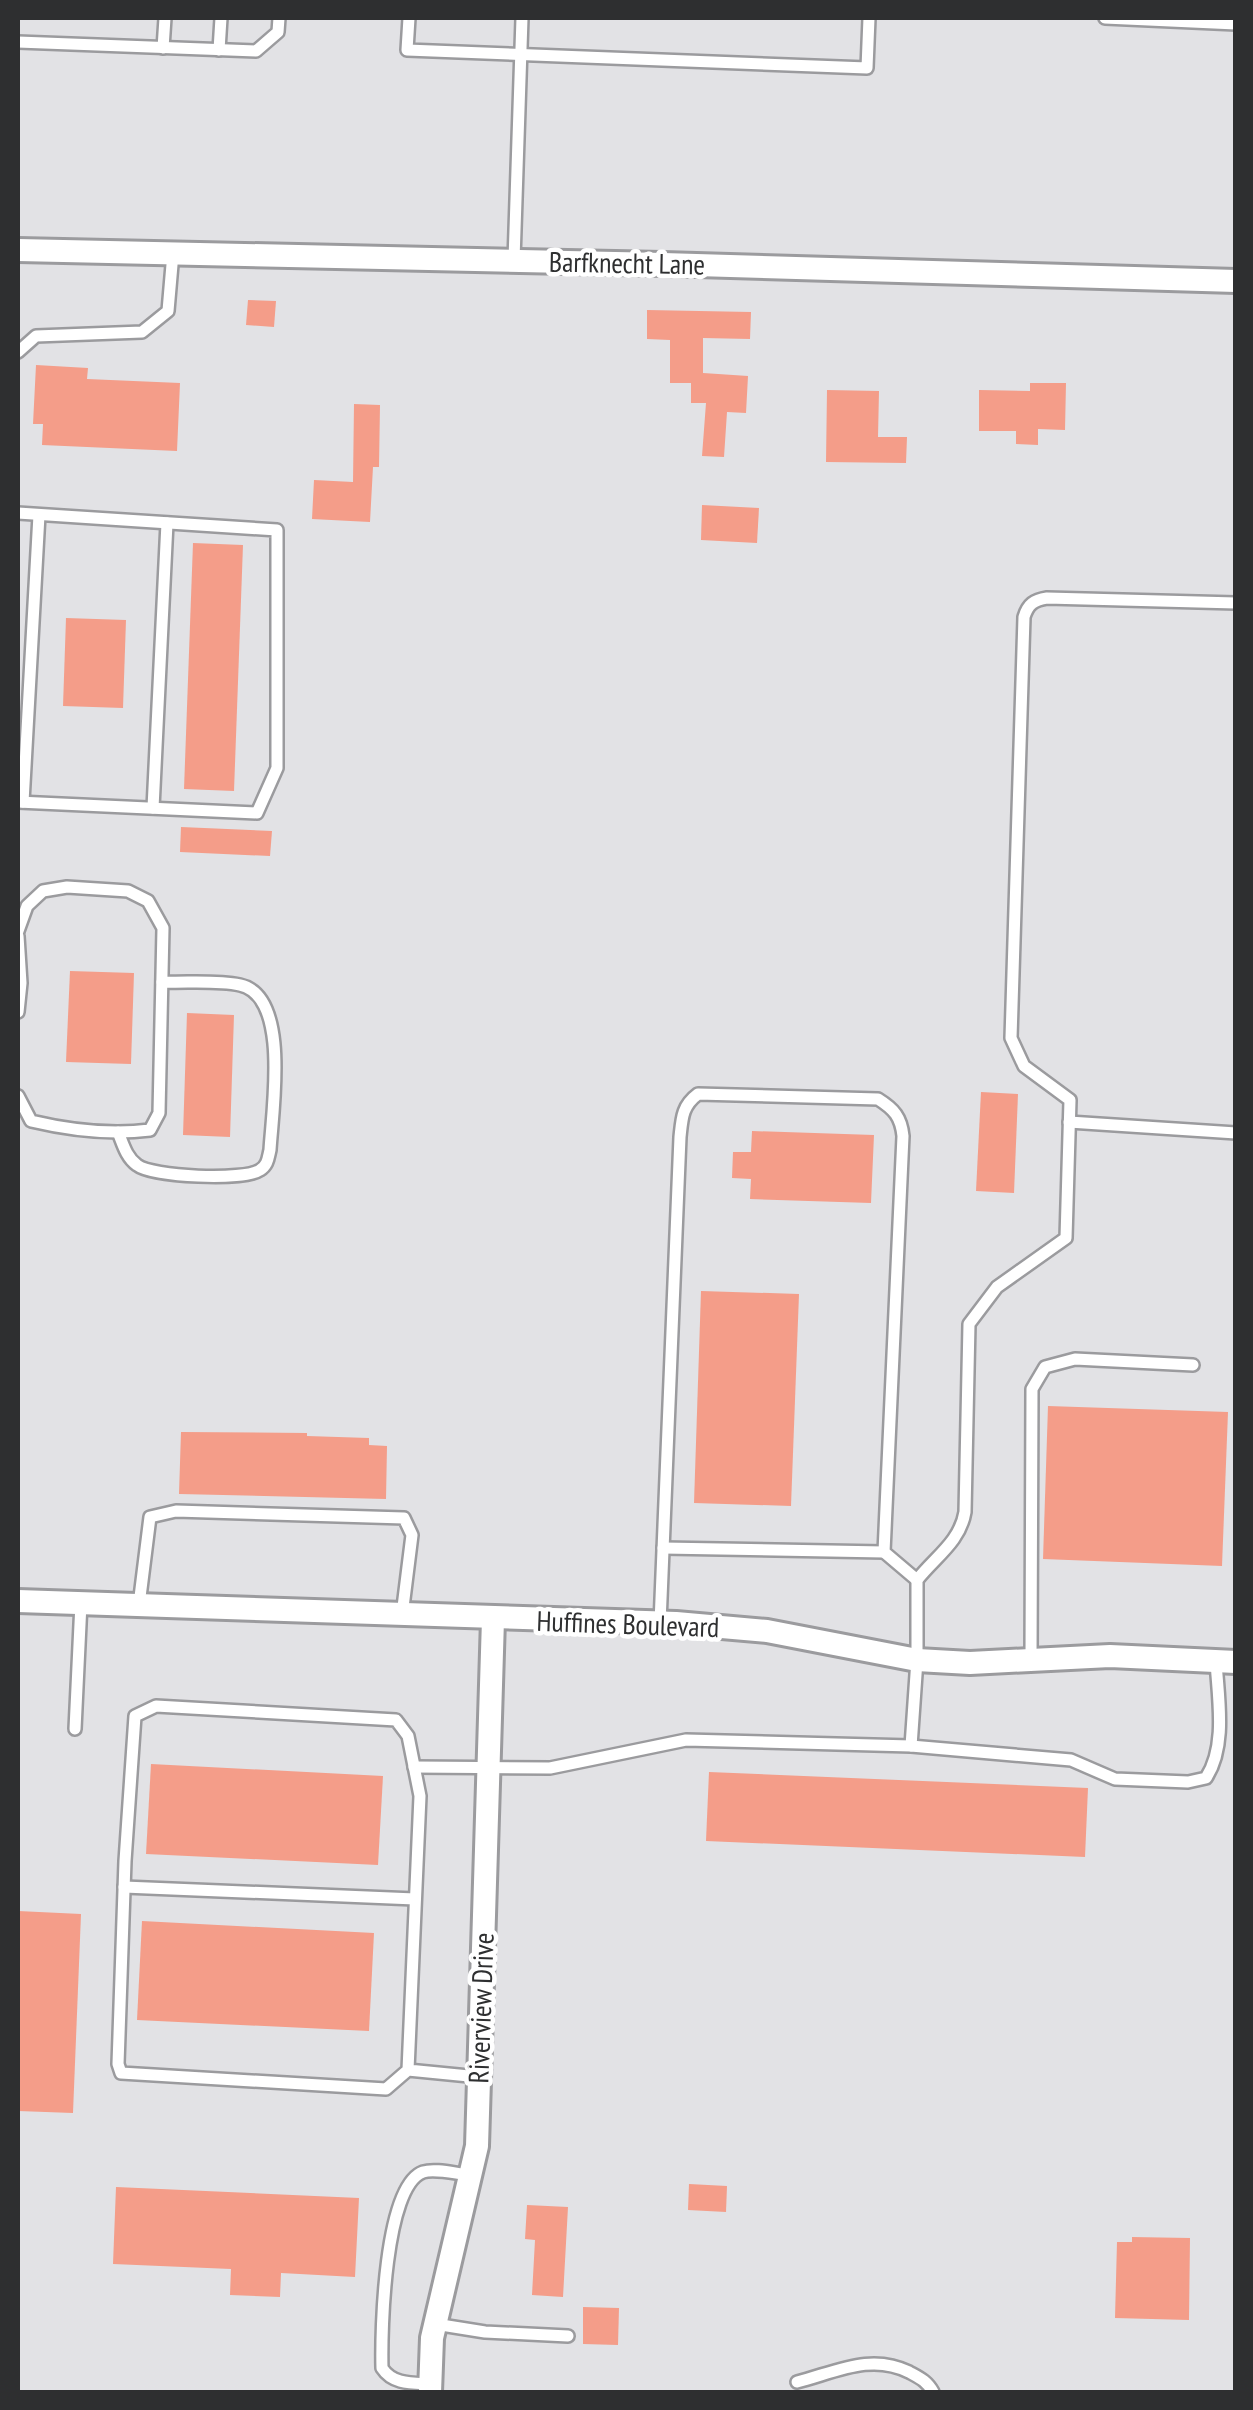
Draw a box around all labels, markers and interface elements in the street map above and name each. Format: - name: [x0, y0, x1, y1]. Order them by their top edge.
- street label: Barfknecht Lane: [549, 243, 705, 282]
- street label: Huffines Boulevard: [536, 1602, 720, 1645]
- street label: Riverview Drive: [459, 1932, 502, 2084]

